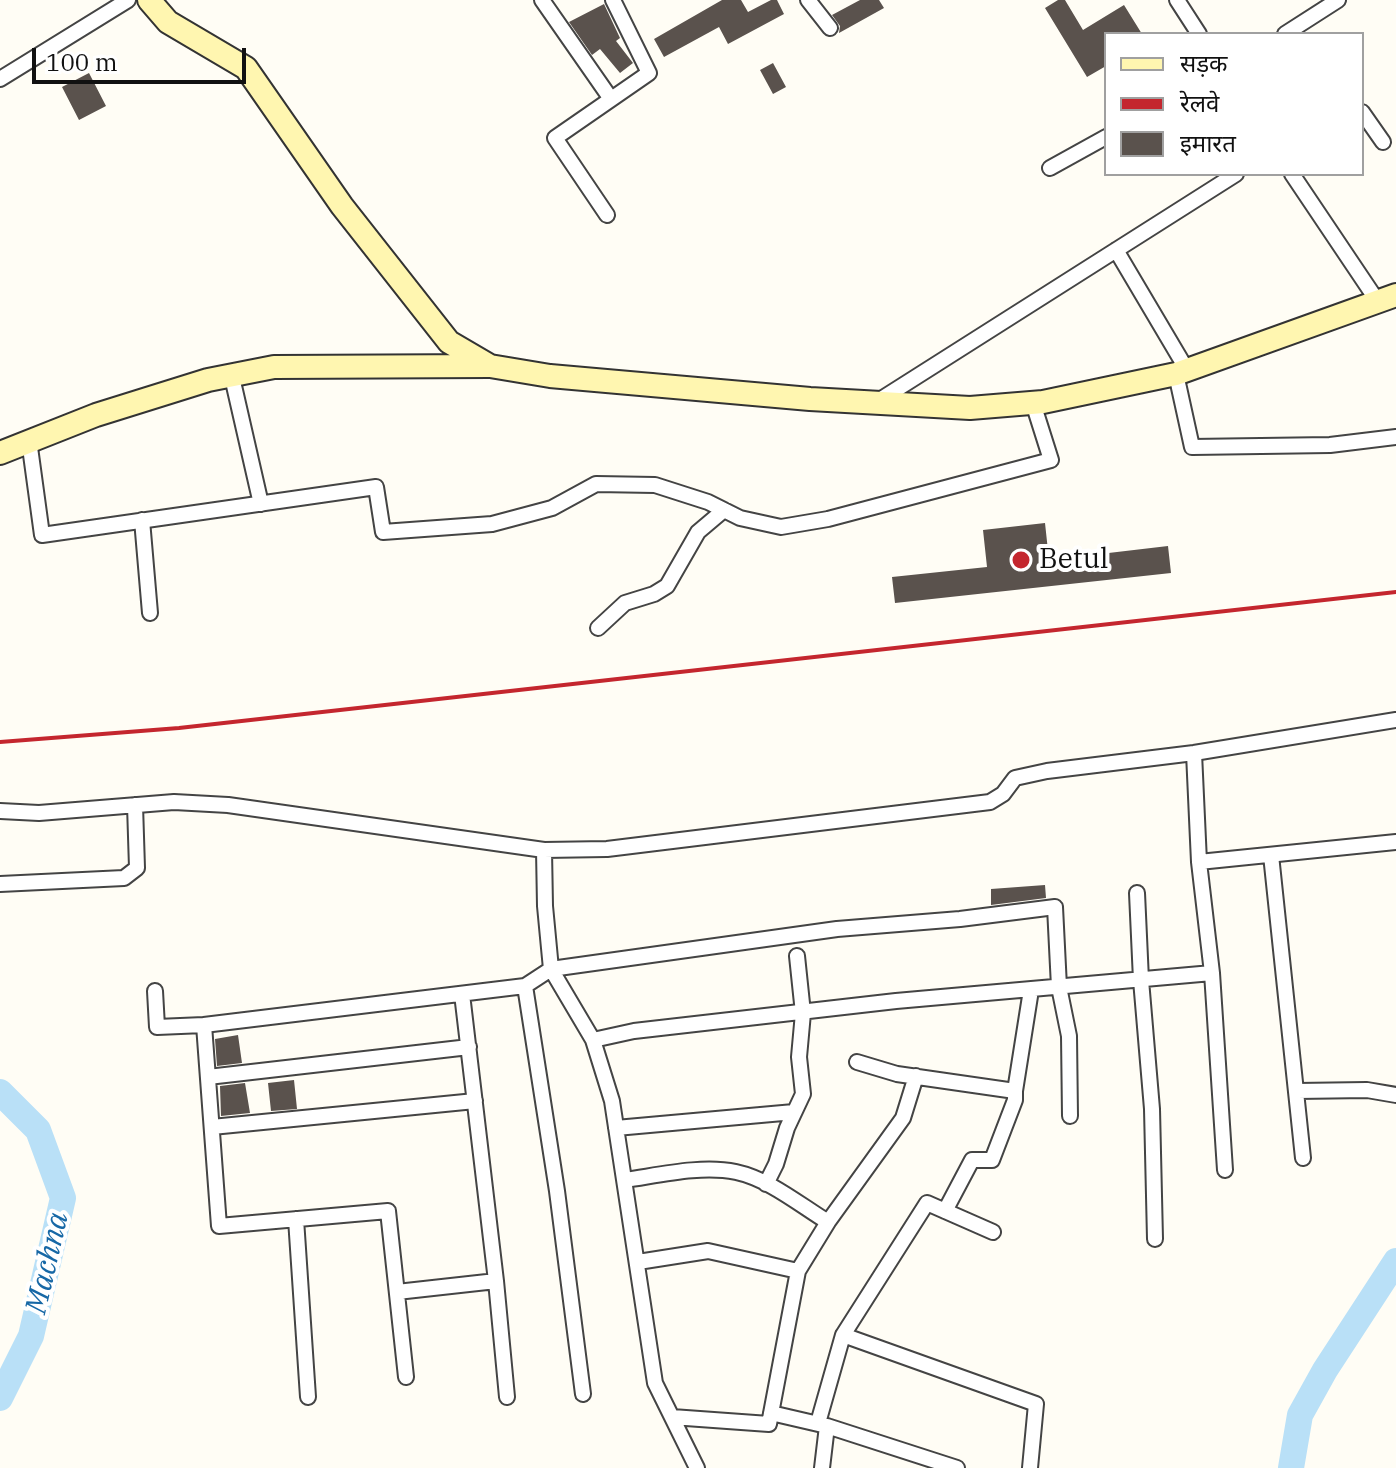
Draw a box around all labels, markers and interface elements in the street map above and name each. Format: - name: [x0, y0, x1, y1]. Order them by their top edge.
- scale bar: [36, 32, 250, 82]
- legend: [1104, 32, 1364, 176]
- text: 100 m: [46, 46, 118, 78]
- text: सड़क: [1180, 47, 1228, 79]
- text: रेलवे: [1180, 87, 1219, 119]
- text: इमारत: [1180, 127, 1236, 159]
- place label: Betul: [1039, 543, 1108, 577]
- marker: Betul: [1010, 549, 1032, 571]
- water label: Machna: [19, 1209, 77, 1317]

